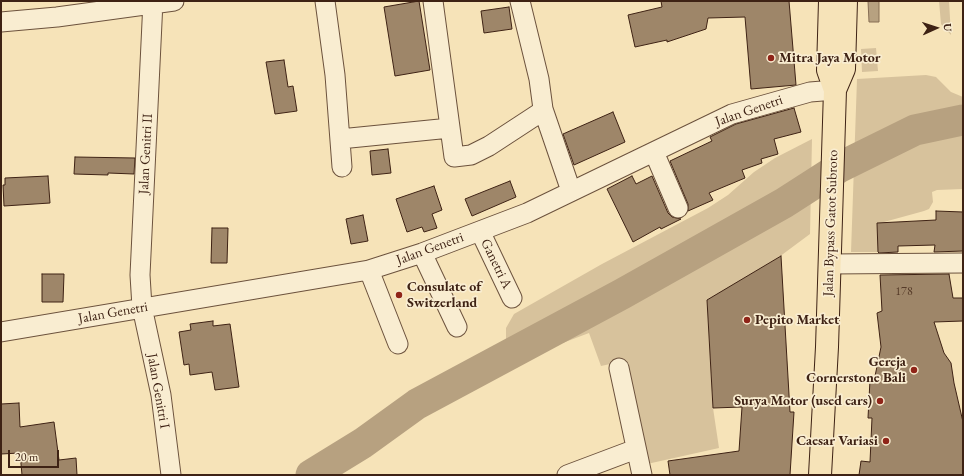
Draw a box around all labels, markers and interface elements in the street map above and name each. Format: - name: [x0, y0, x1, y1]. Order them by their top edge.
- north arrow: [916, 8, 956, 48]
- text: U: [941, 23, 955, 32]
- place label: Mitra Jaya Motor: [779, 50, 881, 66]
- marker: Mitra Jaya Motor: [766, 53, 776, 63]
- street label: Jalan Genetri: [713, 92, 785, 130]
- street label: Jalan Genitri II: [135, 113, 157, 195]
- street label: Jalan Bypass Gatot Subroto: [820, 149, 842, 297]
- street label: Jalan Genetri: [394, 229, 466, 269]
- street label: Ganetri A: [477, 236, 515, 292]
- place label: Consulate of Switzerland: [407, 279, 481, 312]
- house number: 178: [895, 285, 913, 299]
- marker: Consulate of Switzerland: [394, 290, 404, 300]
- street label: Jalan Genetri: [77, 299, 149, 327]
- place label: Pepito Market: [755, 312, 839, 328]
- marker: Pepito Market: [742, 315, 752, 325]
- street label: Jalan Genitri I: [143, 352, 173, 430]
- place label: Gereja Cornerstone Bali: [806, 354, 906, 386]
- marker: Gereja Cornerstone Bali: [909, 365, 919, 375]
- place label: Surya Motor (used cars): [734, 393, 872, 409]
- marker: Surya Motor (used cars): [875, 396, 885, 406]
- place label: Caesar Variasi: [796, 433, 878, 449]
- marker: Caesar Variasi: [881, 436, 891, 446]
- scale bar: [10, 442, 61, 468]
- text: 20 m: [15, 449, 38, 465]

